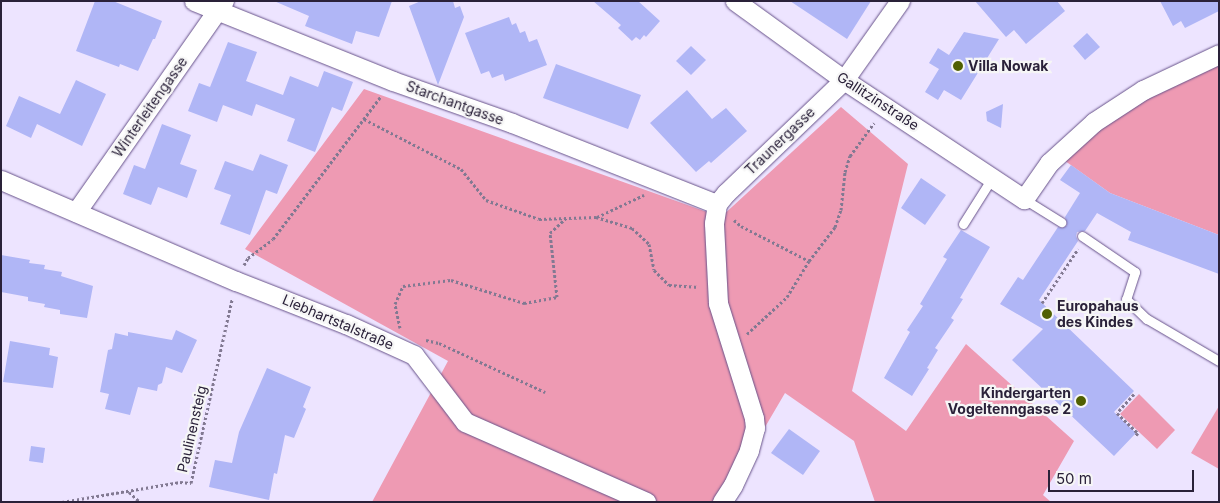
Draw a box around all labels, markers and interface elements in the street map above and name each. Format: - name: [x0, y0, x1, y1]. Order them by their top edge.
- street label: Winterleitengasse: [109, 54, 191, 160]
- place label: Villa Nowak: [968, 58, 1048, 74]
- marker: Villa Nowak: [952, 60, 964, 72]
- street label: Gallitzinstraße: [834, 68, 922, 134]
- street label: Starchantgasse: [404, 78, 506, 128]
- street label: Traunergasse: [742, 104, 818, 178]
- street label: Liebhartstalstraße: [280, 291, 396, 353]
- place label: Europahaus des Kindes: [1057, 298, 1139, 331]
- marker: Europahaus des Kindes: [1041, 308, 1053, 320]
- street label: Paulinensteig: [174, 384, 210, 474]
- place label: Kindergarten Vogeltenngasse 2: [948, 385, 1071, 418]
- marker: Kindergarten Vogeltenngasse 2: [1075, 395, 1087, 407]
- scale bar: [1050, 460, 1196, 492]
- text: 50 m: [1056, 469, 1092, 488]

